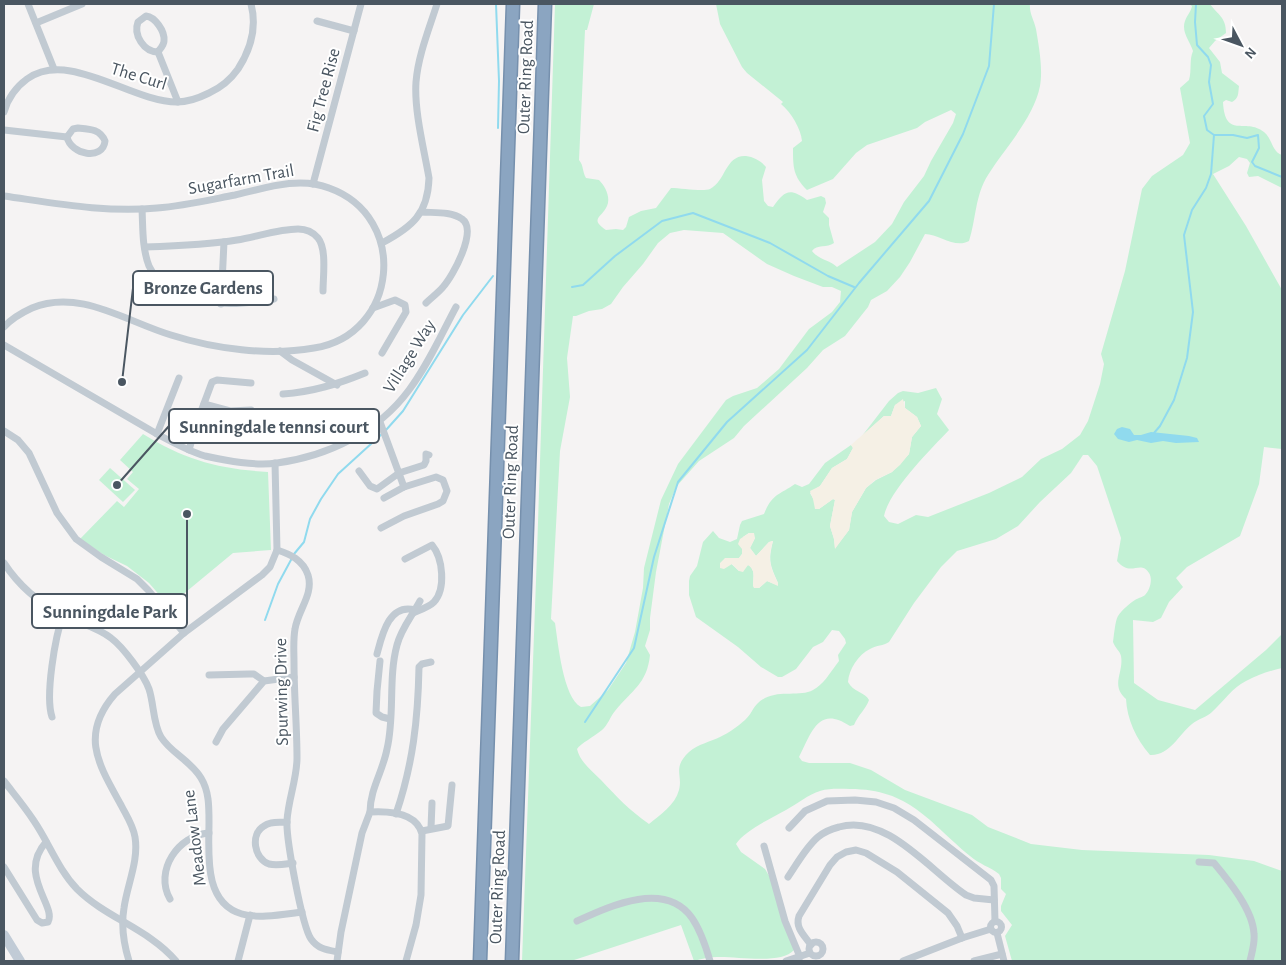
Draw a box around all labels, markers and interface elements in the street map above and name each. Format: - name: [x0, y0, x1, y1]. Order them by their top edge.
- street label: Outer Ring Road: [515, 20, 537, 134]
- north arrow: [1216, 20, 1266, 70]
- text: N: [1242, 45, 1259, 61]
- street label: Fig Tree Rise: [304, 46, 344, 134]
- street label: The Curl: [109, 60, 169, 94]
- street label: Sugarfarm Trail: [187, 162, 296, 198]
- callout: Bronze Gardens: [133, 271, 273, 305]
- text: Bronze Gardens: [143, 279, 263, 298]
- street label: Village Way: [380, 316, 440, 396]
- callout: Sunningdale tennsi court: [169, 409, 379, 443]
- text: Sunningdale tennsi court: [179, 418, 369, 437]
- street label: Outer Ring Road: [500, 425, 522, 539]
- callout: Sunningdale Park: [32, 594, 187, 628]
- text: Sunningdale Park: [43, 603, 178, 622]
- street label: Spurwing Drive: [272, 638, 292, 746]
- street label: Meadow Lane: [180, 789, 210, 887]
- street label: Outer Ring Road: [487, 830, 509, 944]

